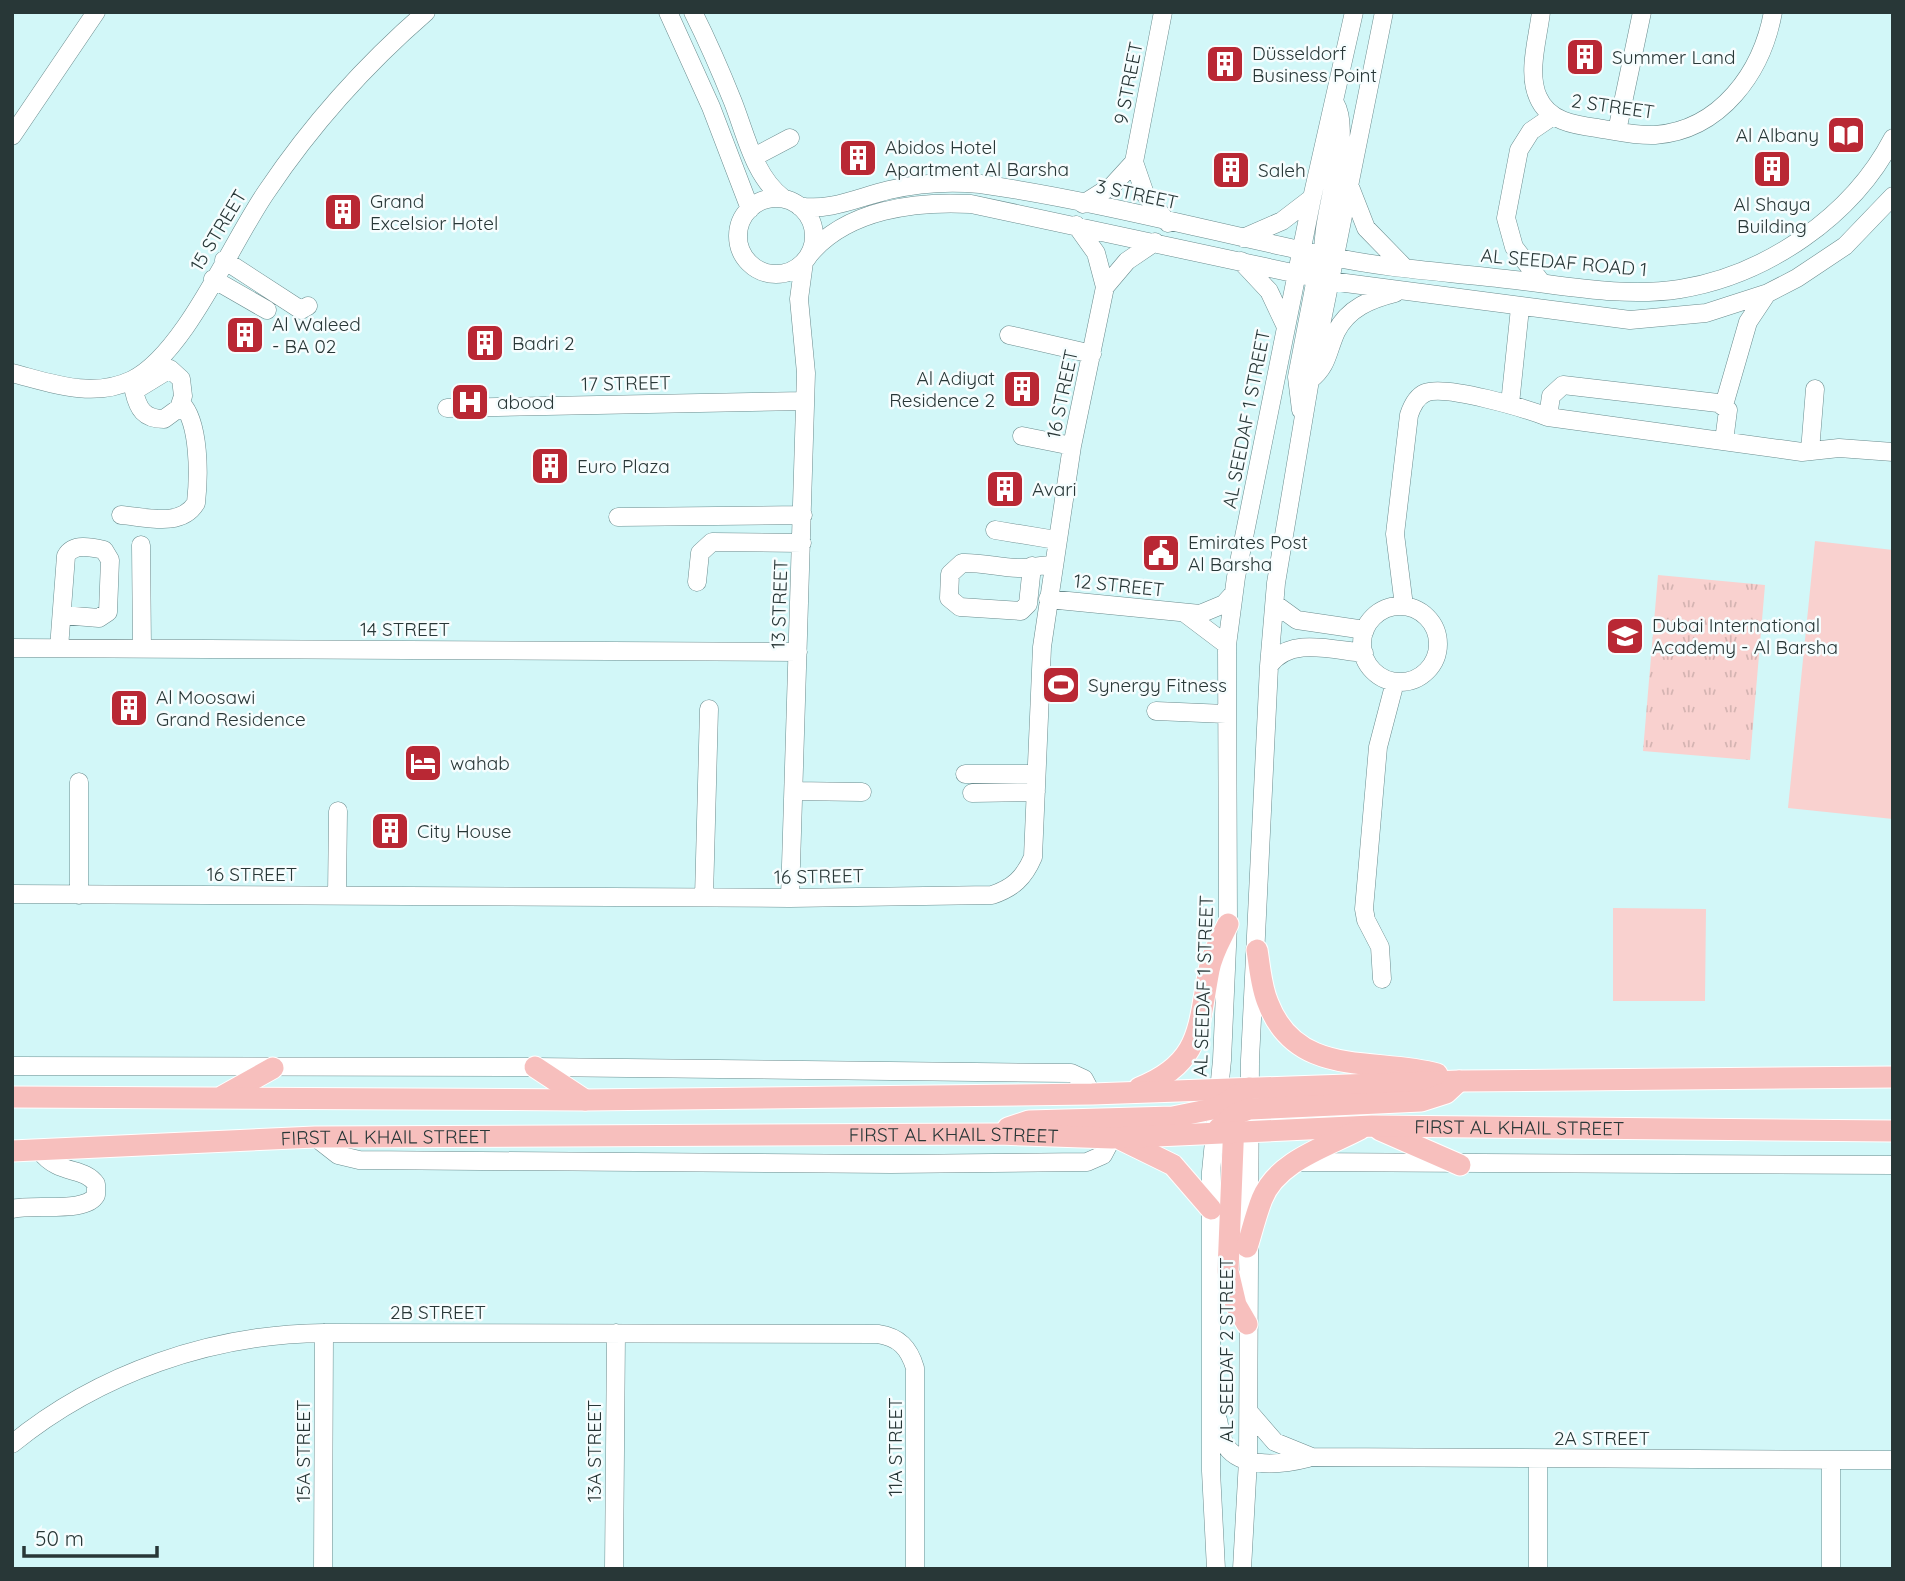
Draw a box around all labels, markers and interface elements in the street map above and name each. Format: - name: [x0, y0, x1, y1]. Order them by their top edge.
- building icon: Summer Land: [1564, 36, 1606, 78]
- street label: 9 STREET: [1108, 40, 1148, 126]
- place label: Düsseldorf Business Point: [1252, 41, 1377, 87]
- building icon: Düsseldorf Business Point: [1204, 43, 1246, 85]
- place label: Summer Land: [1612, 45, 1736, 69]
- street label: 2 STREET: [1570, 88, 1656, 124]
- library icon: Al Albany: [1825, 114, 1867, 156]
- place label: Al Albany: [1736, 123, 1819, 147]
- place label: Abidos Hotel Apartment Al Barsha: [885, 135, 1069, 181]
- building icon: Abidos Hotel Apartment Al Barsha: [837, 137, 879, 179]
- building icon: Al Shaya Building: [1751, 148, 1793, 190]
- building icon: Saleh: [1210, 149, 1252, 191]
- place label: Saleh: [1258, 158, 1306, 182]
- street label: 3 STREET: [1094, 174, 1180, 214]
- street label: 15 STREET: [184, 185, 252, 275]
- place label: Grand Excelsior Hotel: [370, 189, 498, 235]
- building icon: Grand Excelsior Hotel: [322, 191, 364, 233]
- place label: Al Shaya Building: [1733, 192, 1811, 238]
- street label: AL SEEDAF ROAD 1: [1480, 243, 1648, 281]
- place label: Al Waleed - BA 02: [272, 312, 361, 358]
- building icon: Al Waleed - BA 02: [224, 314, 266, 356]
- building icon: Badri 2: [464, 322, 506, 364]
- street label: AL SEEDAF 1 STREET: [1217, 327, 1275, 511]
- place label: Badri 2: [512, 331, 575, 355]
- street label: 16 STREET: [1041, 347, 1083, 441]
- place label: Al Adiyat Residence 2: [889, 366, 995, 412]
- building icon: Al Adiyat Residence 2: [1001, 368, 1043, 410]
- street label: 17 STREET: [581, 370, 671, 396]
- hospital icon: abood: [449, 381, 491, 423]
- place label: abood: [497, 390, 555, 414]
- building icon: Euro Plaza: [529, 445, 571, 487]
- place label: Euro Plaza: [577, 454, 670, 478]
- building icon: Avari: [984, 468, 1026, 510]
- place label: Avari: [1032, 477, 1077, 501]
- place label: Emirates Post Al Barsha: [1188, 530, 1308, 576]
- public building icon: Emirates Post Al Barsha: [1140, 532, 1182, 574]
- street label: 13 STREET: [765, 559, 793, 649]
- street label: 12 STREET: [1073, 568, 1165, 602]
- place label: Dubai International Academy - Al Barsha: [1652, 613, 1838, 659]
- school or university icon: Dubai International Academy - Al Barsha: [1604, 615, 1646, 657]
- street label: 14 STREET: [360, 617, 450, 641]
- sports icon: Synergy Fitness: [1040, 664, 1082, 706]
- place label: Synergy Fitness: [1088, 673, 1227, 697]
- place label: Al Moosawi Grand Residence: [156, 685, 306, 731]
- building icon: Al Moosawi Grand Residence: [108, 687, 150, 729]
- hotel icon: wahab: [402, 742, 444, 784]
- place label: wahab: [450, 751, 510, 775]
- building icon: City House: [369, 810, 411, 852]
- place label: City House: [417, 819, 512, 843]
- street label: 16 STREET: [207, 862, 297, 886]
- street label: 16 STREET: [774, 863, 864, 889]
- street label: AL SEEDAF 1 STREET: [1188, 895, 1218, 1077]
- street label: FIRST AL KHAIL STREET: [1414, 1114, 1624, 1140]
- street label: FIRST AL KHAIL STREET: [849, 1122, 1059, 1148]
- street label: FIRST AL KHAIL STREET: [280, 1124, 491, 1151]
- street label: AL SEEDAF 2 STREET: [1214, 1257, 1238, 1443]
- street label: 2B STREET: [390, 1300, 486, 1324]
- street label: 11A STREET: [883, 1397, 907, 1497]
- street label: 15A STREET: [291, 1400, 315, 1502]
- street label: 13A STREET: [582, 1400, 606, 1502]
- street label: 2A STREET: [1554, 1426, 1650, 1450]
- scale bar: [24, 1514, 158, 1558]
- text: 50 m: [35, 1525, 84, 1551]

